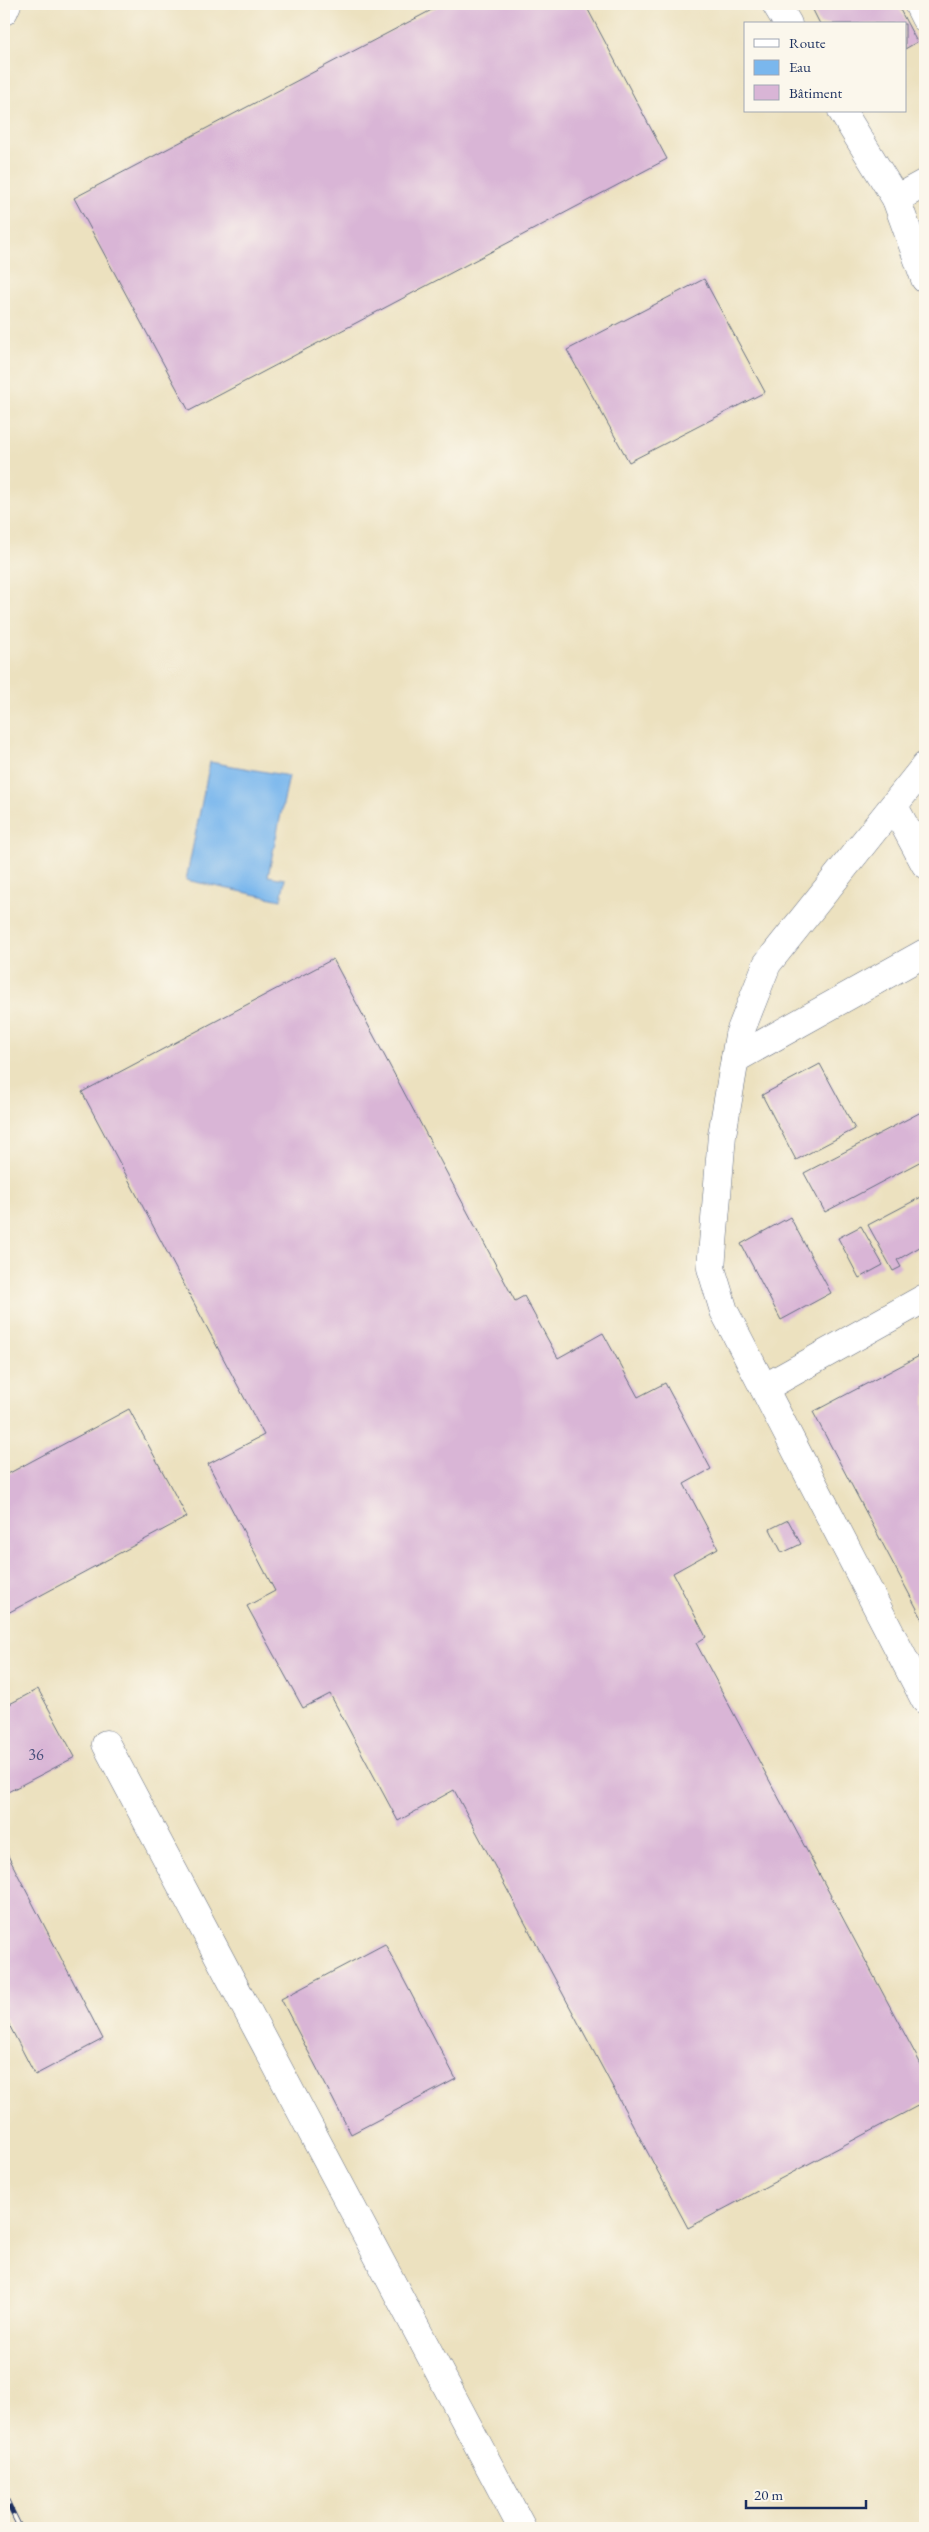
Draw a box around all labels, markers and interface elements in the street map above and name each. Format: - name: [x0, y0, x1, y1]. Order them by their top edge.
- legend: [744, 22, 906, 112]
- text: Route: [789, 33, 826, 52]
- text: Eau: [789, 57, 811, 76]
- text: Bâtiment: [789, 83, 843, 102]
- house number: 36: [28, 1744, 44, 1765]
- scale bar: [746, 2477, 866, 2509]
- text: 20 m: [754, 2485, 783, 2504]

